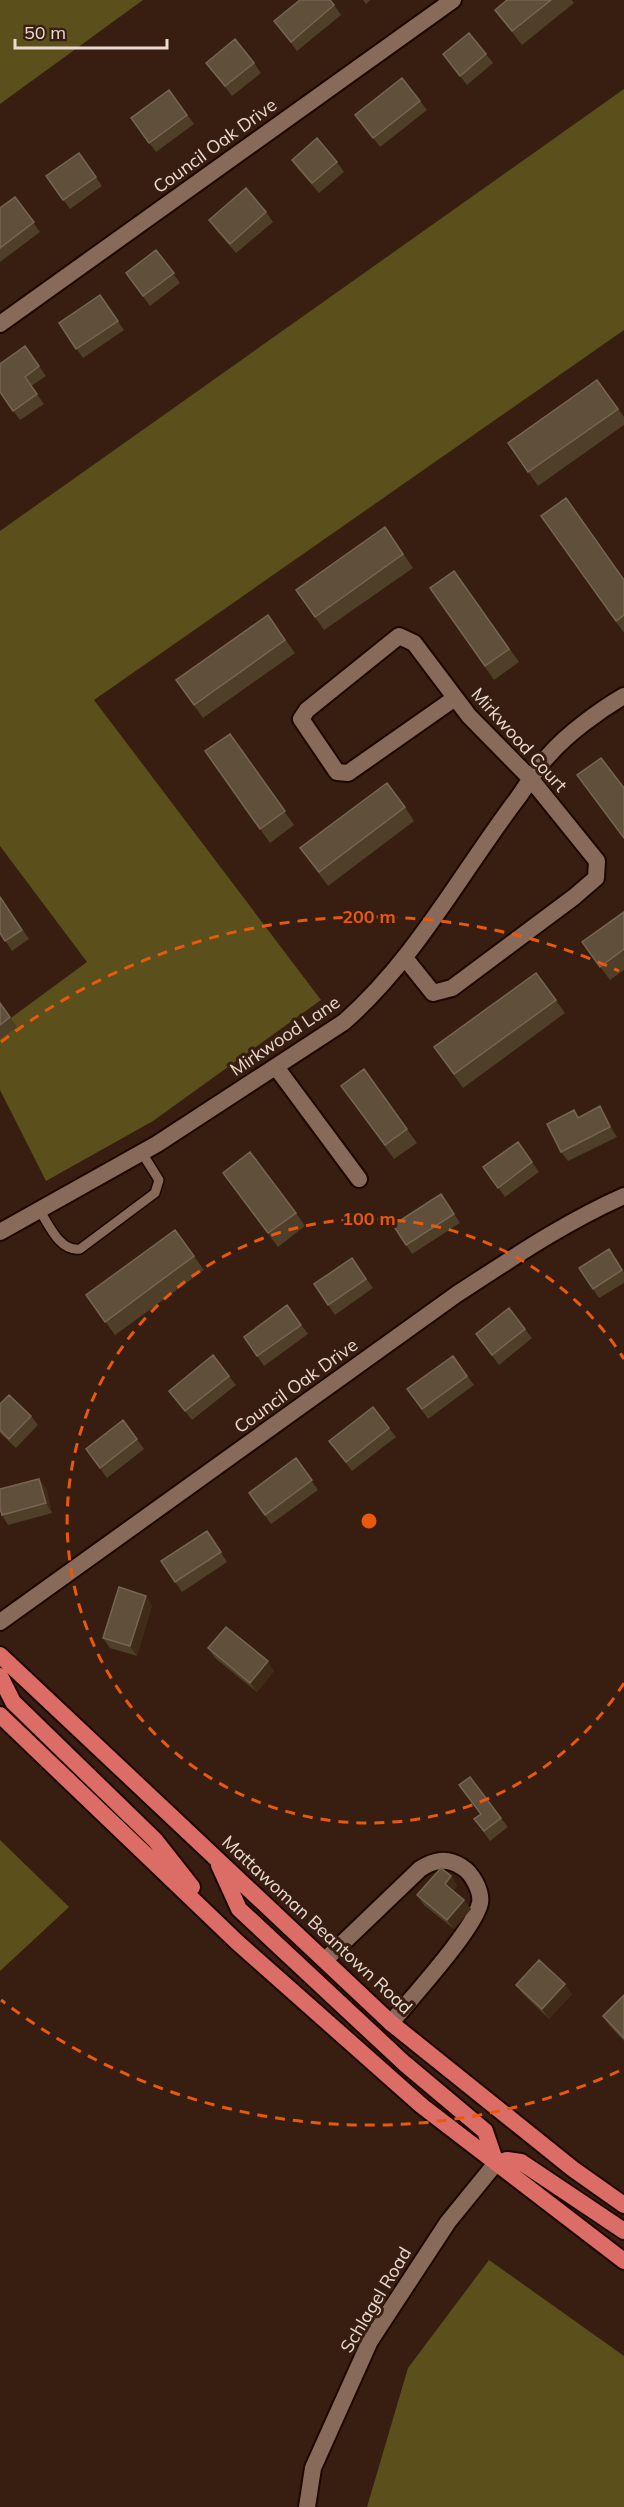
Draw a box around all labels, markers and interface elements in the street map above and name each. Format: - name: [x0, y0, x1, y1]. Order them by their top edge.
- scale bar: [15, 12, 166, 50]
- text: 50 m: [24, 21, 66, 44]
- street label: Council Oak Drive: [148, 93, 281, 198]
- street label: Mirkwood Court: [467, 683, 572, 797]
- text: 200 m: [342, 905, 396, 928]
- street label: Mirkwood Lane: [225, 990, 344, 1081]
- text: 100 m: [342, 1207, 396, 1230]
- street label: Council Oak Drive: [229, 1333, 362, 1438]
- centre of rings: [359, 1511, 379, 1531]
- street label: Mattawoman Beantown Road: [217, 1830, 417, 2019]
- street label: Schlagel Road: [335, 2243, 416, 2357]

